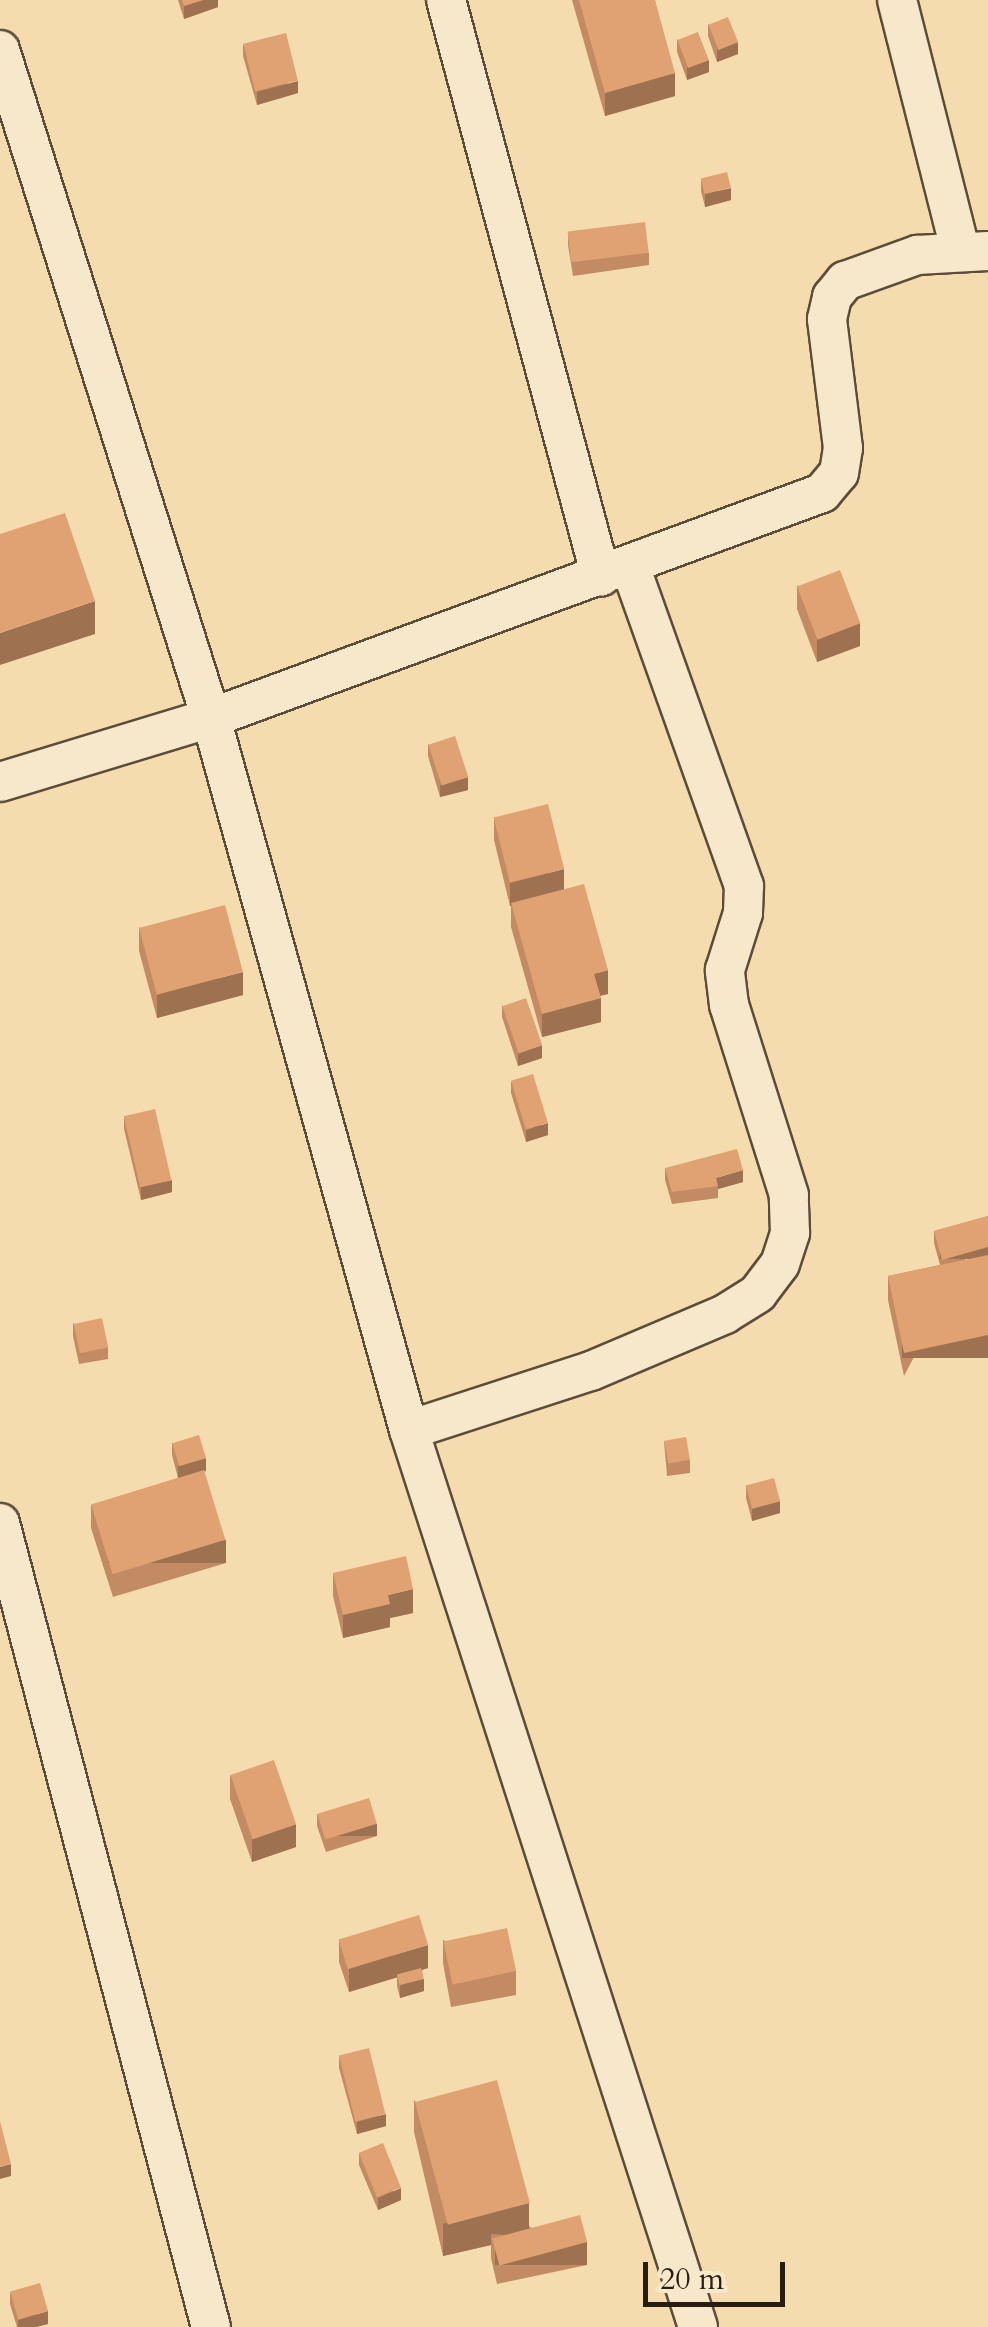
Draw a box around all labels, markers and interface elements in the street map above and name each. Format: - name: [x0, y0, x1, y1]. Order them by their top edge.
- scale bar: [648, 2242, 790, 2304]
- text: 20 m: [660, 2259, 724, 2300]

